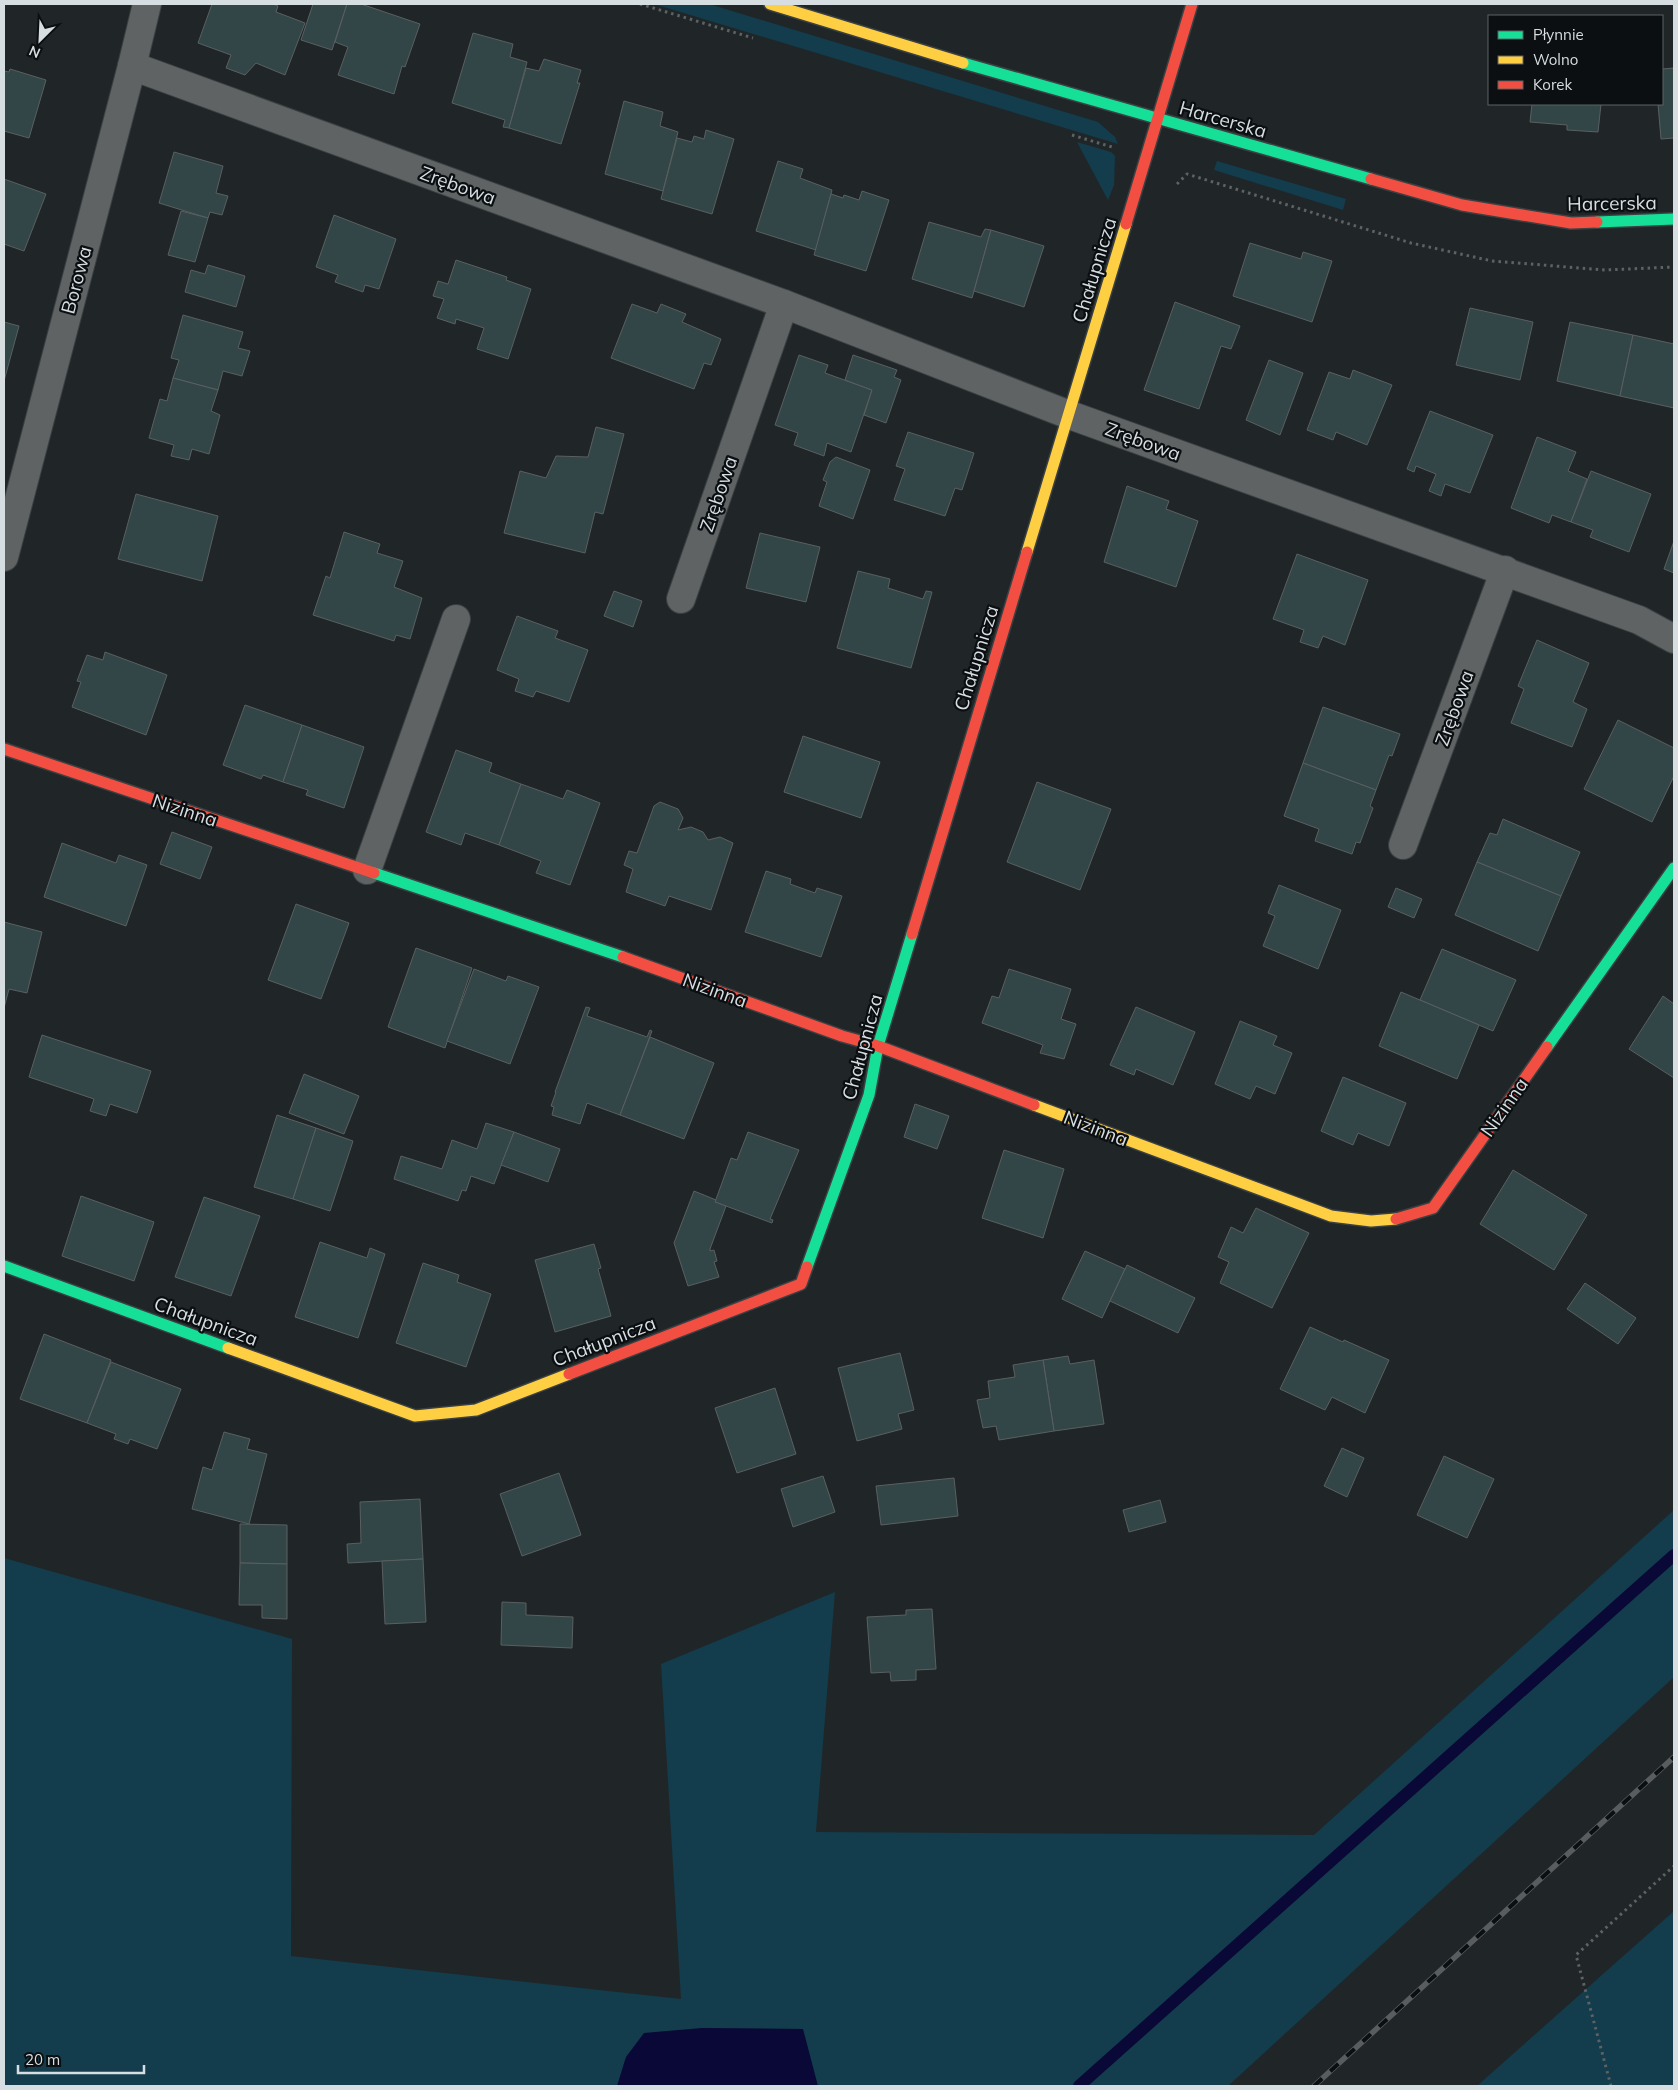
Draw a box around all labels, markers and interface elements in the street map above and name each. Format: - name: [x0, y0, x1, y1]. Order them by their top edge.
- north arrow: [15, 15, 65, 65]
- legend: [1488, 15, 1663, 105]
- text: Płynnie: [1533, 25, 1584, 44]
- text: N: [26, 42, 43, 62]
- text: Wolno: [1533, 50, 1578, 69]
- text: Korek: [1533, 75, 1572, 94]
- street label: Harcerska: [1177, 95, 1269, 143]
- street label: Zrębowa: [417, 160, 499, 210]
- street label: Harcerska: [1567, 190, 1657, 216]
- street label: Chałupnicza: [1067, 215, 1121, 325]
- street label: Borowa: [55, 244, 97, 316]
- street label: Zrębowa: [1102, 416, 1184, 466]
- street label: Zrębowa: [694, 453, 742, 535]
- street label: Chałupnicza: [949, 603, 1003, 713]
- street label: Zrębowa: [1429, 667, 1479, 749]
- street label: Nizinna: [150, 788, 220, 832]
- street label: Nizinna: [680, 967, 750, 1013]
- street label: Chałupnicza: [836, 991, 888, 1103]
- street label: Nizinna: [1475, 1073, 1533, 1141]
- street label: Nizinna: [1061, 1105, 1131, 1151]
- street label: Chałupnicza: [151, 1291, 261, 1351]
- street label: Chałupnicza: [549, 1310, 659, 1372]
- scale bar: [18, 2042, 144, 2074]
- text: 20 m: [25, 2050, 60, 2069]

